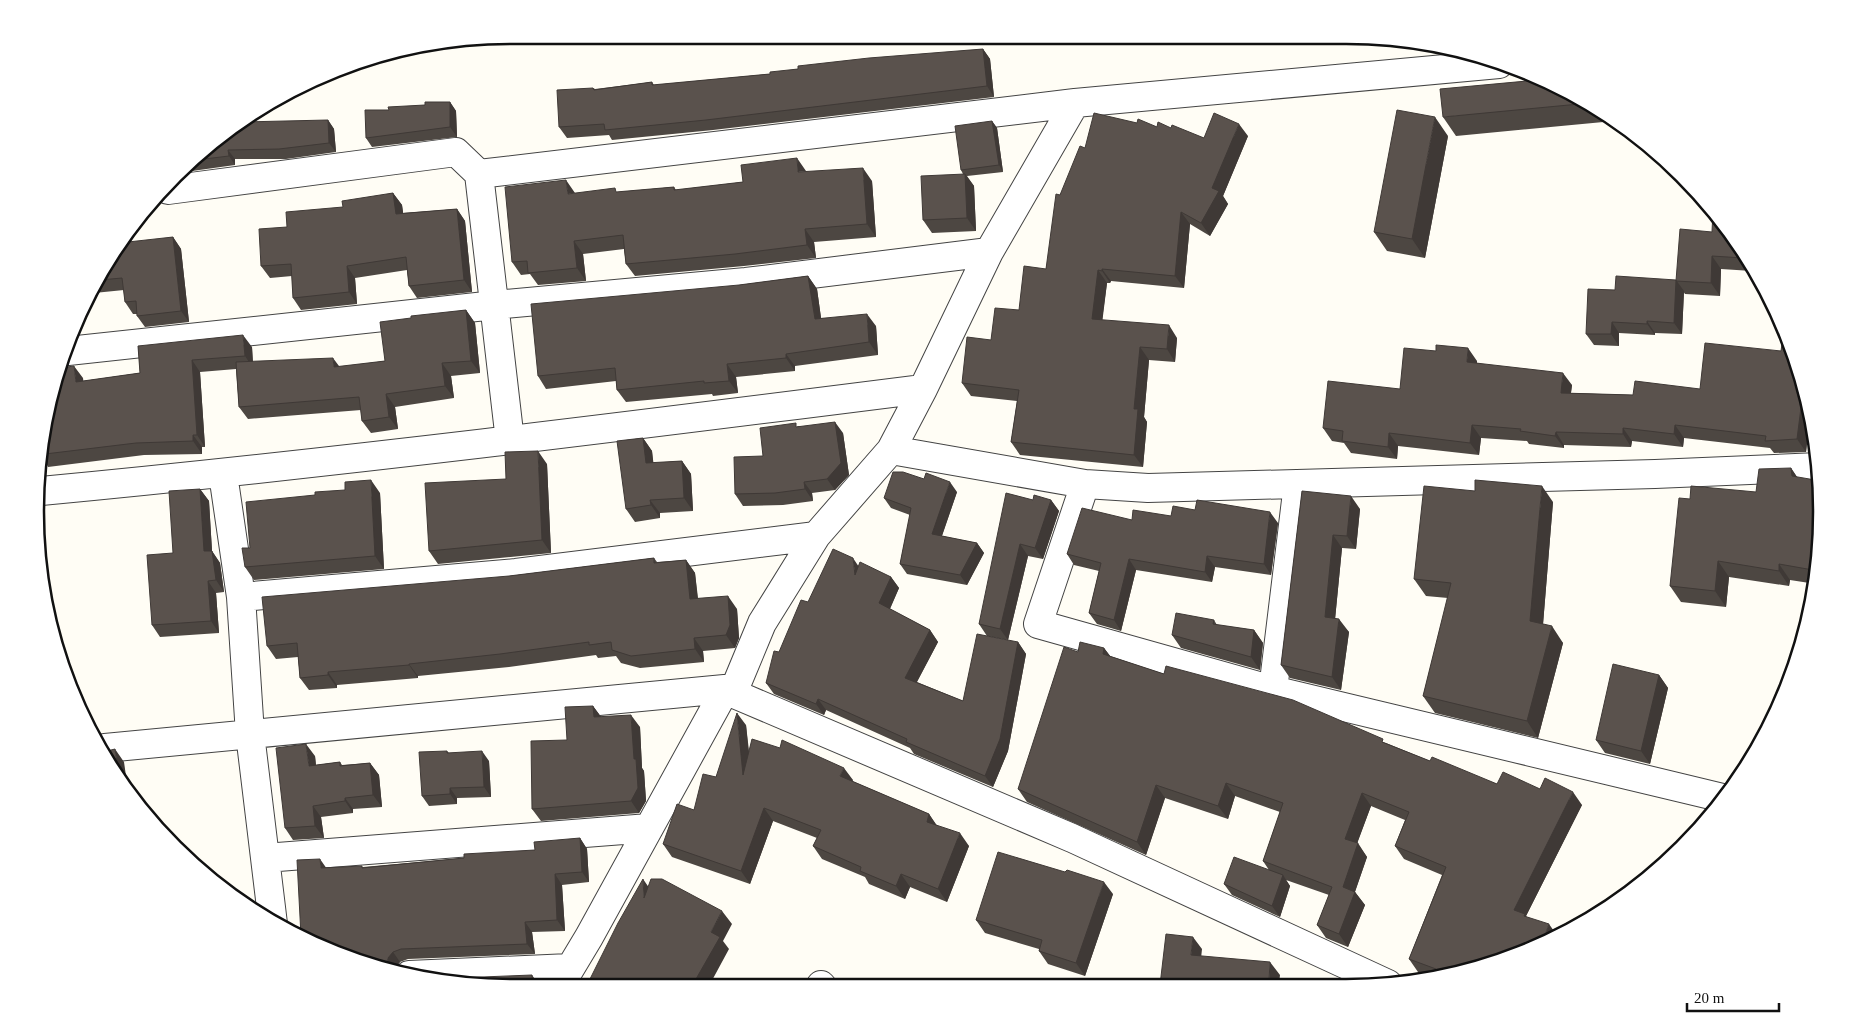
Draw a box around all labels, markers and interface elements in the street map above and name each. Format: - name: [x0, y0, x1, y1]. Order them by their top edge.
- scale bar: [1687, 980, 1780, 1012]
- text: 20 m: [1694, 990, 1725, 1006]

